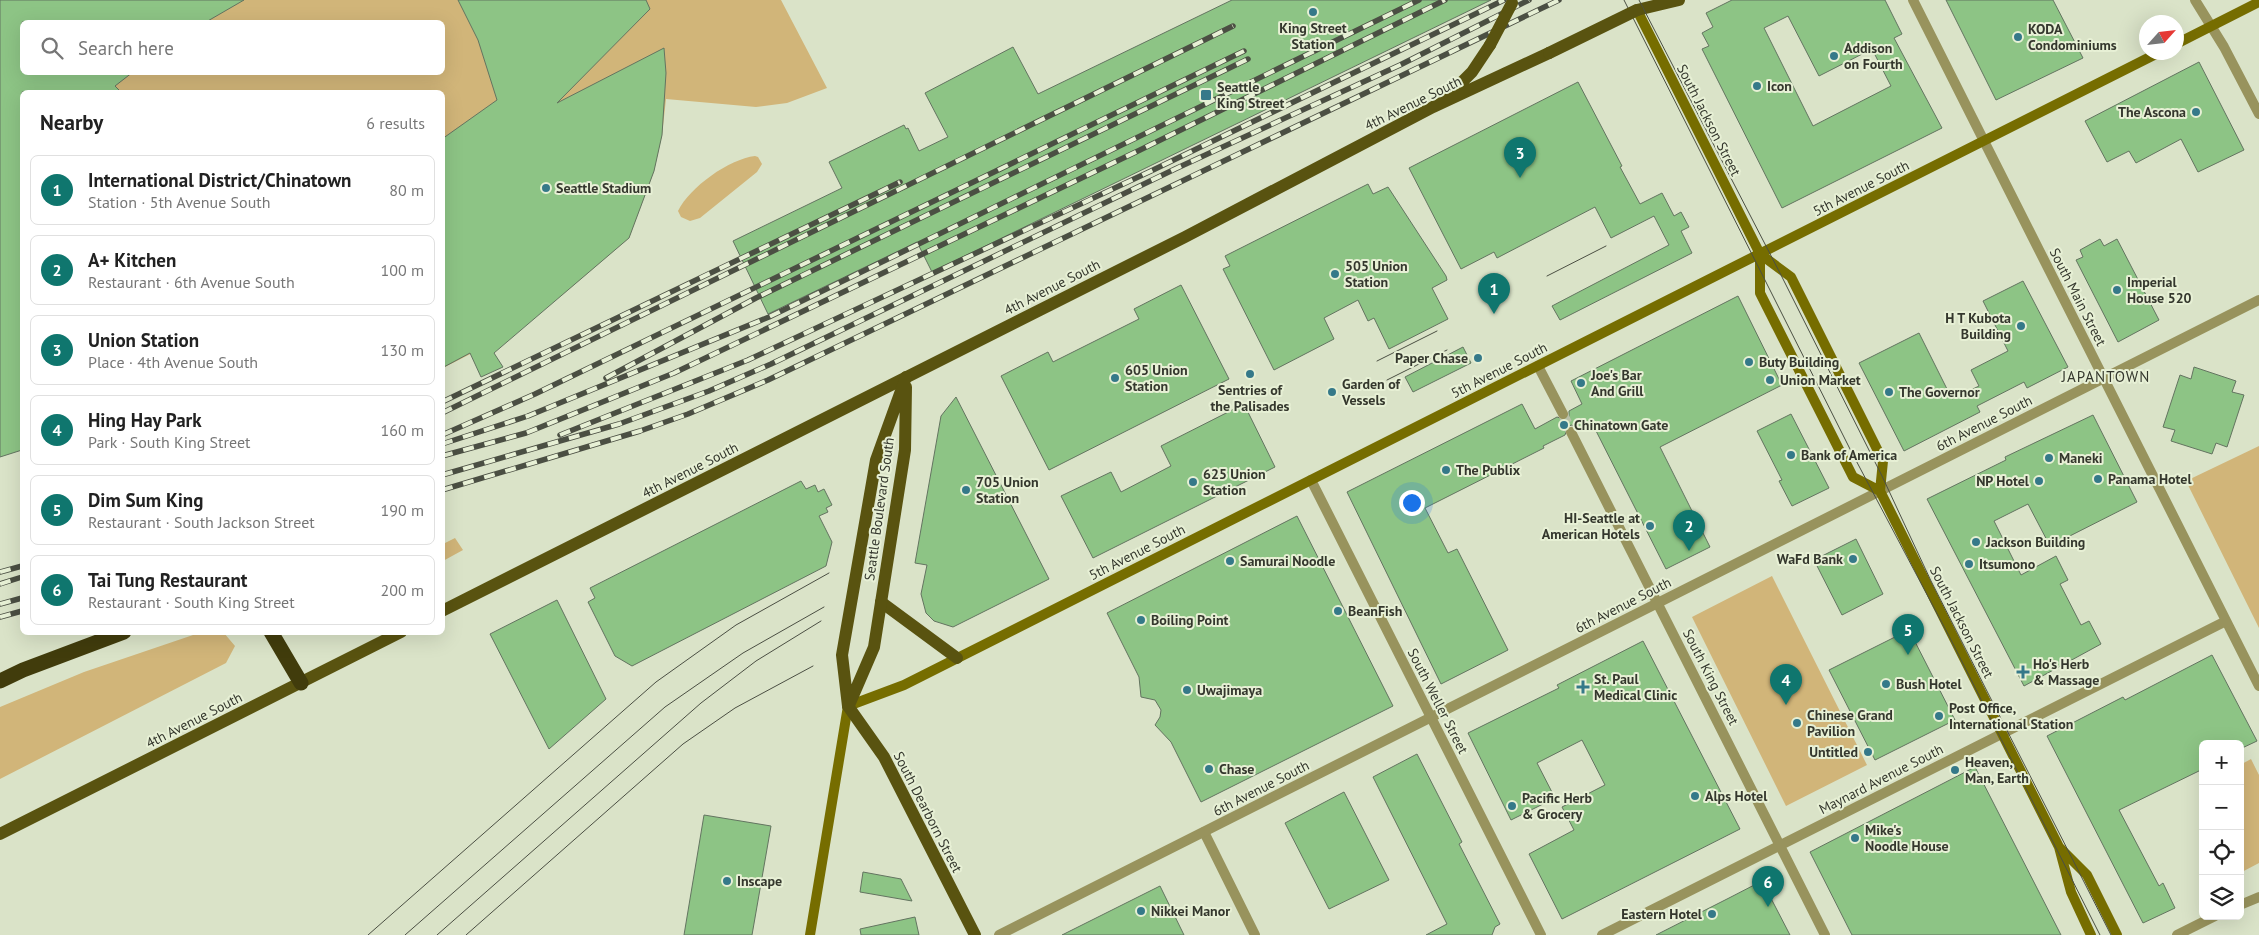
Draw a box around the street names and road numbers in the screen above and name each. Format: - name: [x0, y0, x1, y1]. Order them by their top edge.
- street label: South Jackson Street: [1673, 61, 1745, 179]
- street label: 4th Avenue South: [1362, 72, 1464, 134]
- street label: 5th Avenue South: [1810, 156, 1912, 220]
- street label: South Main Street: [2046, 245, 2111, 349]
- street label: 4th Avenue South: [1001, 255, 1103, 319]
- street label: 5th Avenue South: [1448, 338, 1550, 402]
- street label: 6th Avenue South: [1933, 391, 2035, 455]
- street label: Seattle Boulevard South: [860, 436, 898, 582]
- street label: 4th Avenue South: [639, 438, 741, 502]
- street label: 5th Avenue South: [1086, 520, 1188, 584]
- street label: South Jackson Street: [1926, 563, 1998, 681]
- street label: 6th Avenue South: [1572, 573, 1674, 637]
- street label: South King Street: [1679, 626, 1743, 728]
- street label: South Weller Street: [1404, 645, 1472, 757]
- street label: 4th Avenue South: [143, 688, 245, 752]
- street label: Maynard Avenue South: [1816, 740, 1946, 818]
- street label: South Dearborn Street: [890, 748, 966, 876]
- street label: 6th Avenue South: [1210, 756, 1312, 820]

